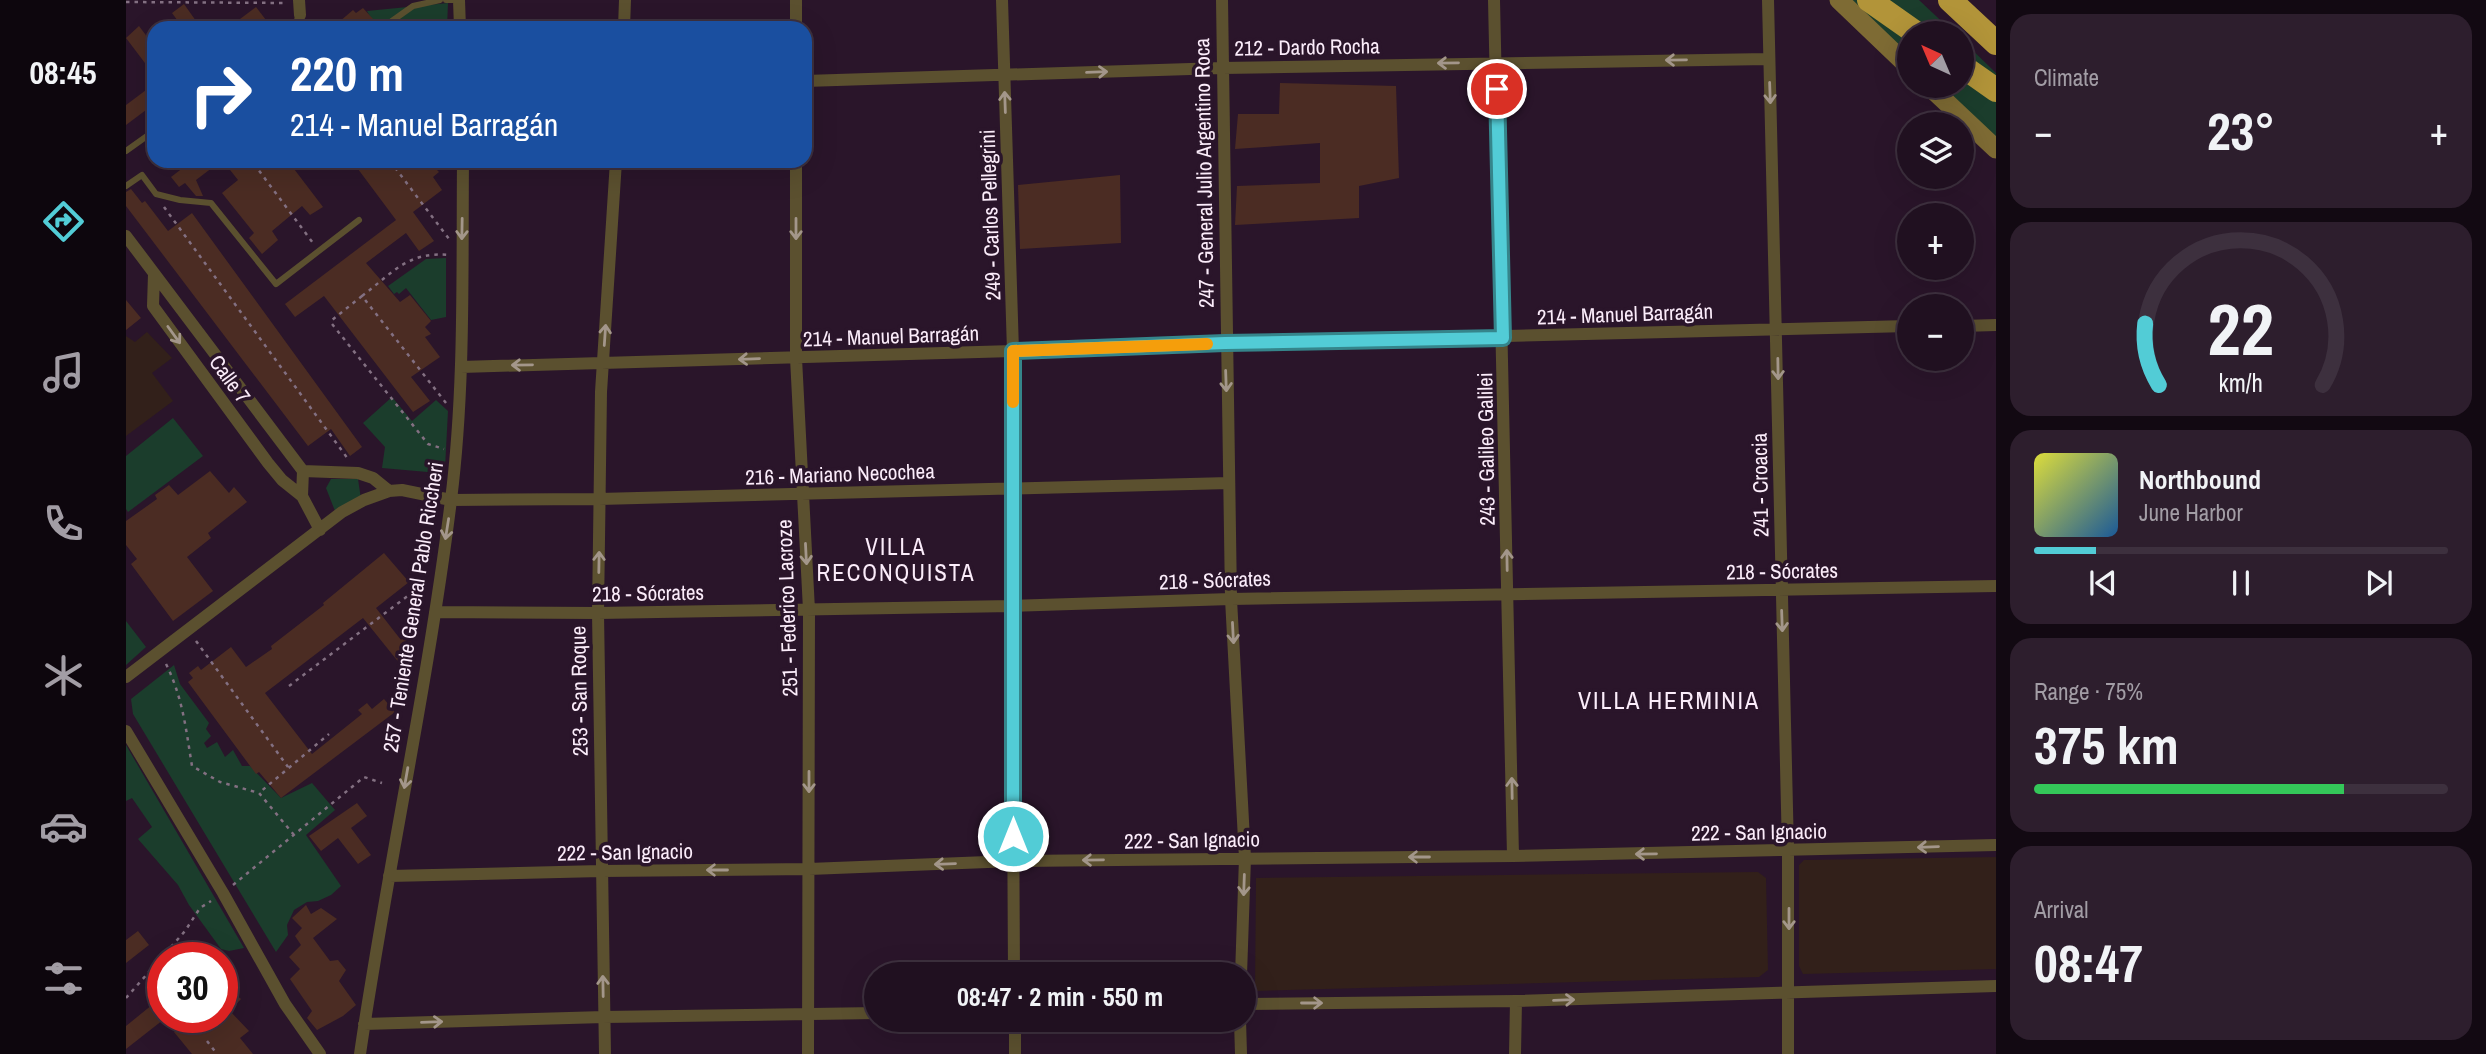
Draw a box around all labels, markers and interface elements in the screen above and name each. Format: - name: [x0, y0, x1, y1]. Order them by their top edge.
- north arrow: [1897, 21, 1974, 98]
- map controls: [1897, 21, 1974, 371]
- street label: 212 - Dardo Rocha: [1234, 31, 1380, 63]
- street label: 247 - General Julio Argentino Roca: [1187, 37, 1221, 308]
- text: 220 m: [290, 40, 404, 106]
- icon: right: [175, 49, 266, 140]
- text: 08:45: [29, 51, 97, 94]
- one-way arrow: [1664, 53, 1687, 67]
- one-way arrow: [1437, 56, 1460, 70]
- pin: [1467, 59, 1527, 119]
- text: Climate: [2034, 62, 2099, 93]
- one-way arrow: [1085, 66, 1108, 79]
- icon: arrive: [1478, 70, 1516, 108]
- one-way arrow: [1763, 81, 1776, 104]
- one-way arrow: [999, 91, 1012, 114]
- text: 23°: [2207, 96, 2275, 166]
- text: 214 - Manuel Barragán: [290, 103, 558, 146]
- text: −: [2034, 106, 2052, 157]
- text: +: [2430, 106, 2448, 157]
- button: layers: [1897, 112, 1974, 189]
- street label: 249 - Carlos Pellegrini: [973, 129, 1007, 301]
- icon: directions: [39, 197, 88, 246]
- button: +: [1897, 203, 1974, 280]
- one-way arrow: [455, 217, 469, 240]
- one-way arrow: [789, 217, 803, 240]
- text: 22: [2208, 280, 2274, 378]
- button: −: [1897, 294, 1974, 371]
- street label: 214 - Manuel Barragán: [1536, 296, 1714, 332]
- street label: 214 - Manuel Barragán: [802, 318, 980, 354]
- one-way arrow: [598, 324, 611, 347]
- one-way arrow: [167, 325, 181, 344]
- icon: music: [39, 348, 88, 397]
- street label: Calle 7: [203, 349, 257, 409]
- one-way arrow: [738, 353, 761, 366]
- one-way arrow: [1771, 357, 1785, 380]
- one-way arrow: [510, 359, 533, 372]
- text: km/h: [2219, 366, 2263, 400]
- one-way arrow: [1220, 369, 1233, 392]
- street label: 243 - Galileo Galilei: [1470, 372, 1502, 526]
- street label: 241 - Croacia: [1745, 432, 1775, 537]
- street label: 216 - Mariano Necochea: [745, 456, 936, 492]
- street label: 257 - Teniente General Pablo Riccheri: [376, 460, 450, 754]
- text: Northbound: [2139, 462, 2261, 497]
- text: June Harbor: [2139, 497, 2243, 528]
- icon: phone: [39, 499, 88, 548]
- one-way arrow: [440, 518, 453, 540]
- street label: 251 - Federico Lacroze: [769, 519, 805, 697]
- district label: VILLA RECONQUISTA: [817, 531, 975, 588]
- one-way arrow: [800, 543, 813, 566]
- one-way arrow: [1500, 549, 1514, 572]
- one-way arrow: [592, 551, 606, 574]
- street label: 218 - Sócrates: [1726, 556, 1838, 586]
- street label: 218 - Sócrates: [1159, 564, 1271, 596]
- icon: previous: [2084, 564, 2122, 602]
- icon: pause: [2222, 564, 2260, 602]
- icon: next: [2360, 564, 2398, 602]
- street label: 218 - Sócrates: [592, 578, 704, 608]
- one-way arrow: [1775, 609, 1789, 632]
- one-way arrow: [1226, 621, 1239, 644]
- street label: 253 - San Roque: [563, 626, 595, 756]
- icon: climate: [39, 651, 88, 700]
- text: Range · 75%: [2034, 676, 2143, 707]
- district label: VILLA HERMINIA: [1578, 684, 1760, 716]
- text: 375 km: [2034, 710, 2179, 780]
- one-way arrow: [399, 766, 412, 789]
- one-way arrow: [802, 770, 816, 793]
- one-way arrow: [1505, 777, 1518, 800]
- position arrow: [976, 799, 1050, 873]
- icon: car: [39, 802, 88, 851]
- street label: 222 - San Ignacio: [1691, 816, 1827, 848]
- street label: 222 - San Ignacio: [1124, 824, 1260, 856]
- street label: 222 - San Ignacio: [557, 836, 693, 868]
- one-way arrow: [1917, 840, 1940, 854]
- one-way arrow: [1635, 847, 1658, 860]
- one-way arrow: [1408, 850, 1431, 864]
- one-way arrow: [1082, 853, 1105, 867]
- one-way arrow: [934, 858, 957, 871]
- one-way arrow: [706, 863, 729, 877]
- one-way arrow: [1237, 873, 1250, 896]
- text: Arrival: [2034, 894, 2089, 925]
- one-way arrow: [1782, 907, 1795, 930]
- text: 08:47: [2034, 928, 2143, 998]
- speed limit sign: 30: [147, 942, 238, 1033]
- icon: filters: [39, 954, 88, 1003]
- one-way arrow: [597, 975, 610, 998]
- text: 08:47 · 2 min · 550 m: [957, 979, 1163, 1014]
- one-way arrow: [1553, 993, 1576, 1006]
- one-way arrow: [1301, 996, 1324, 1010]
- one-way arrow: [421, 1015, 444, 1028]

